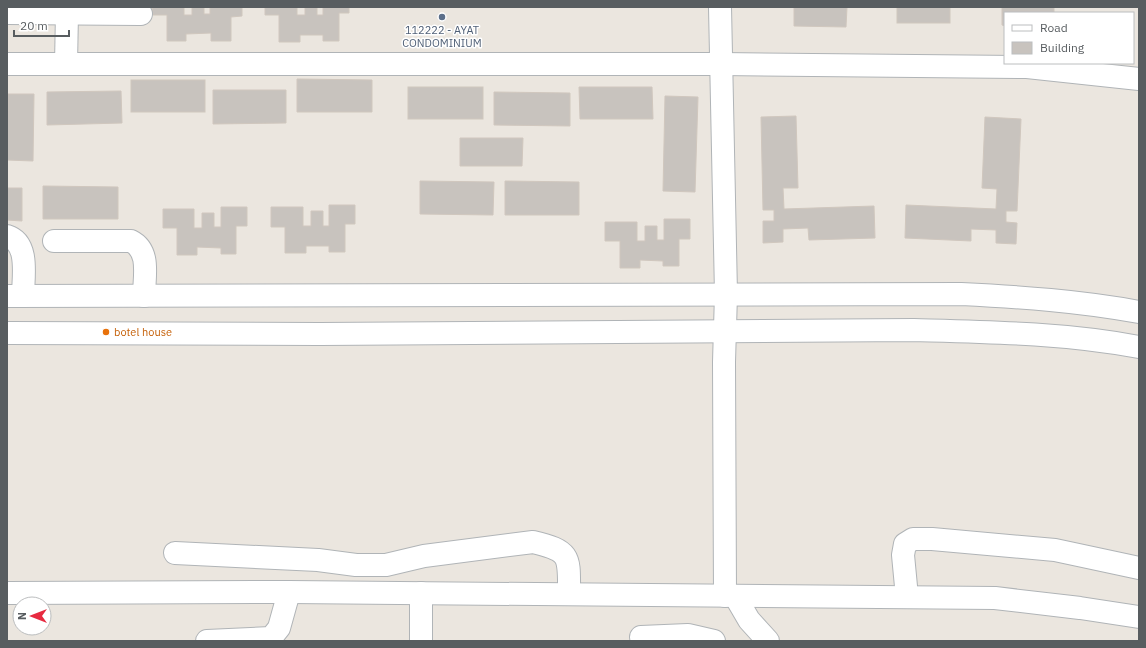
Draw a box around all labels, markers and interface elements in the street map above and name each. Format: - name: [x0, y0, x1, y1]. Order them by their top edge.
- scale bar: [14, 12, 69, 38]
- marker: 112222 - AYAT CONDOMINIUM: [437, 12, 447, 22]
- legend: [1004, 12, 1134, 64]
- text: 20 m: [20, 18, 48, 33]
- text: Road: [1040, 20, 1068, 35]
- place label: 112222 - AYAT CONDOMINIUM: [402, 23, 482, 50]
- text: Building: [1040, 40, 1085, 55]
- place label: botel house: [114, 325, 172, 339]
- marker: botel house: [101, 327, 111, 337]
- north arrow: [12, 596, 52, 636]
- text: N: [15, 612, 29, 620]

